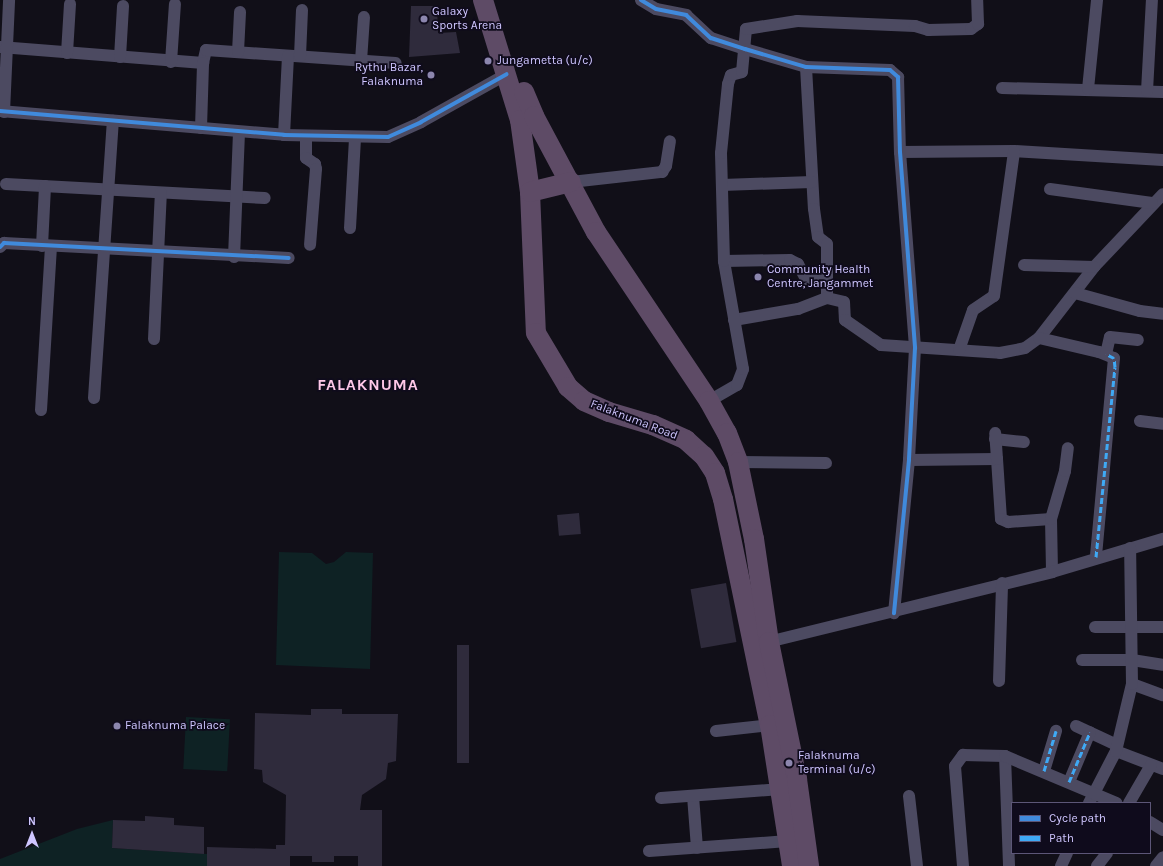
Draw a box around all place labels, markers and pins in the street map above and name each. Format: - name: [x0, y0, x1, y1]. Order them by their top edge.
- place label: Galaxy Sports Arena: [432, 5, 502, 33]
- marker: Galaxy Sports Arena: [419, 14, 429, 24]
- place label: Jungametta (u/c): [497, 54, 593, 68]
- marker: Jungametta (u/c): [482, 55, 494, 67]
- place label: Rythu Bazar, Falaknuma: [355, 61, 423, 89]
- marker: Rythu Bazar, Falaknuma: [426, 70, 436, 80]
- place label: Community Health Centre, Jangammet: [767, 263, 873, 291]
- marker: Community Health Centre, Jangammet: [752, 271, 764, 283]
- place label: Falaknuma Palace: [125, 719, 225, 733]
- marker: Falaknuma Palace: [112, 721, 122, 731]
- place label: Falaknuma Terminal (u/c): [798, 749, 876, 777]
- marker: Falaknuma Terminal (u/c): [783, 757, 795, 769]

